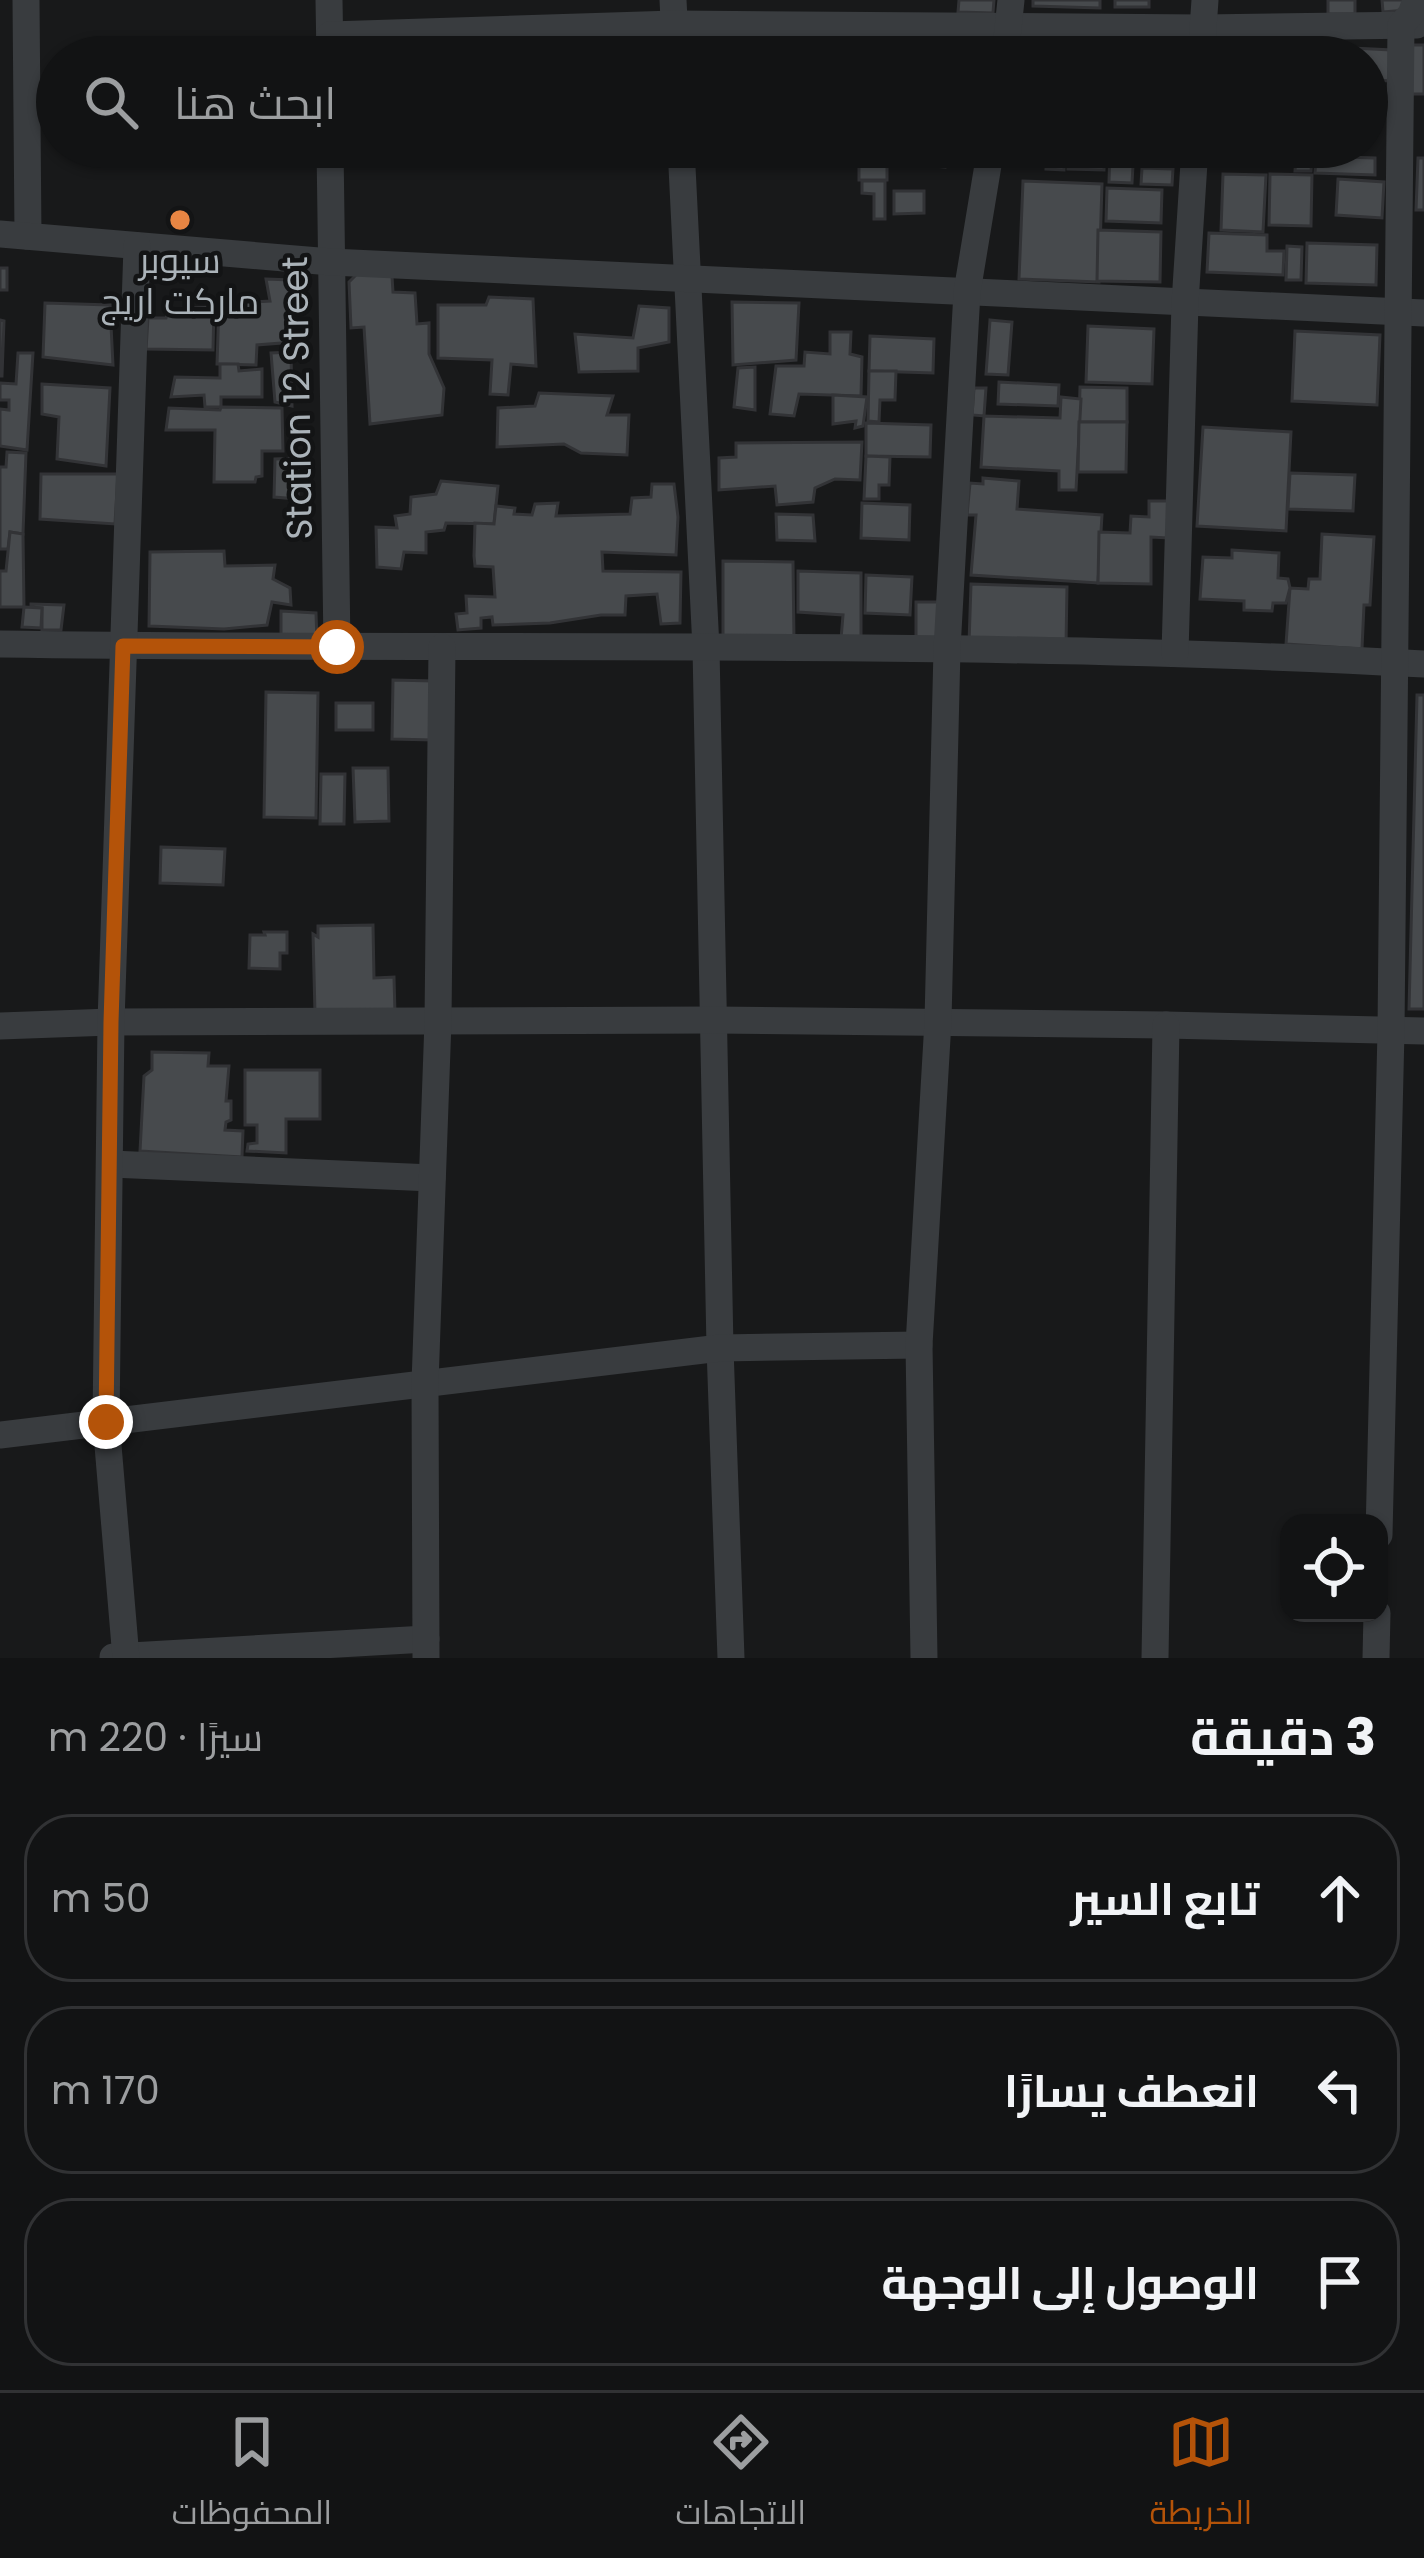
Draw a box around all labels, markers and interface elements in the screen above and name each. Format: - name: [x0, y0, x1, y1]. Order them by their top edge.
- search box: [36, 36, 1388, 168]
- icon: search: [78, 69, 144, 135]
- text: ابحث هنا: [174, 72, 336, 135]
- marker: سيوبر ماركت اريج: [167, 207, 193, 233]
- place label: سيوبر ماركت اريج: [101, 235, 259, 327]
- street label: Station 12 Street: [269, 256, 325, 540]
- route start: [310, 620, 364, 674]
- route end: [79, 1395, 133, 1449]
- map controls: [1280, 1514, 1388, 1622]
- button: locate: [1280, 1514, 1388, 1622]
- text: 3 دقيقة: [1190, 1701, 1376, 1773]
- text: سيرًا · 220 m: [48, 1710, 263, 1765]
- icon: ahead: [1307, 1865, 1373, 1931]
- text: تابع السير: [1071, 1868, 1259, 1931]
- text: 50 m: [51, 1871, 151, 1926]
- icon: left: [1307, 2057, 1373, 2123]
- text: انعطف يسارًا: [1004, 2060, 1259, 2123]
- text: 170 m: [51, 2063, 160, 2118]
- icon: arrive: [1307, 2249, 1373, 2315]
- text: الوصول إلى الوجهة: [881, 2252, 1259, 2315]
- tab: المحفوظات: [172, 2409, 332, 2543]
- tab: الاتجاهات: [676, 2409, 806, 2543]
- tab: الخريطة: [1149, 2409, 1252, 2543]

